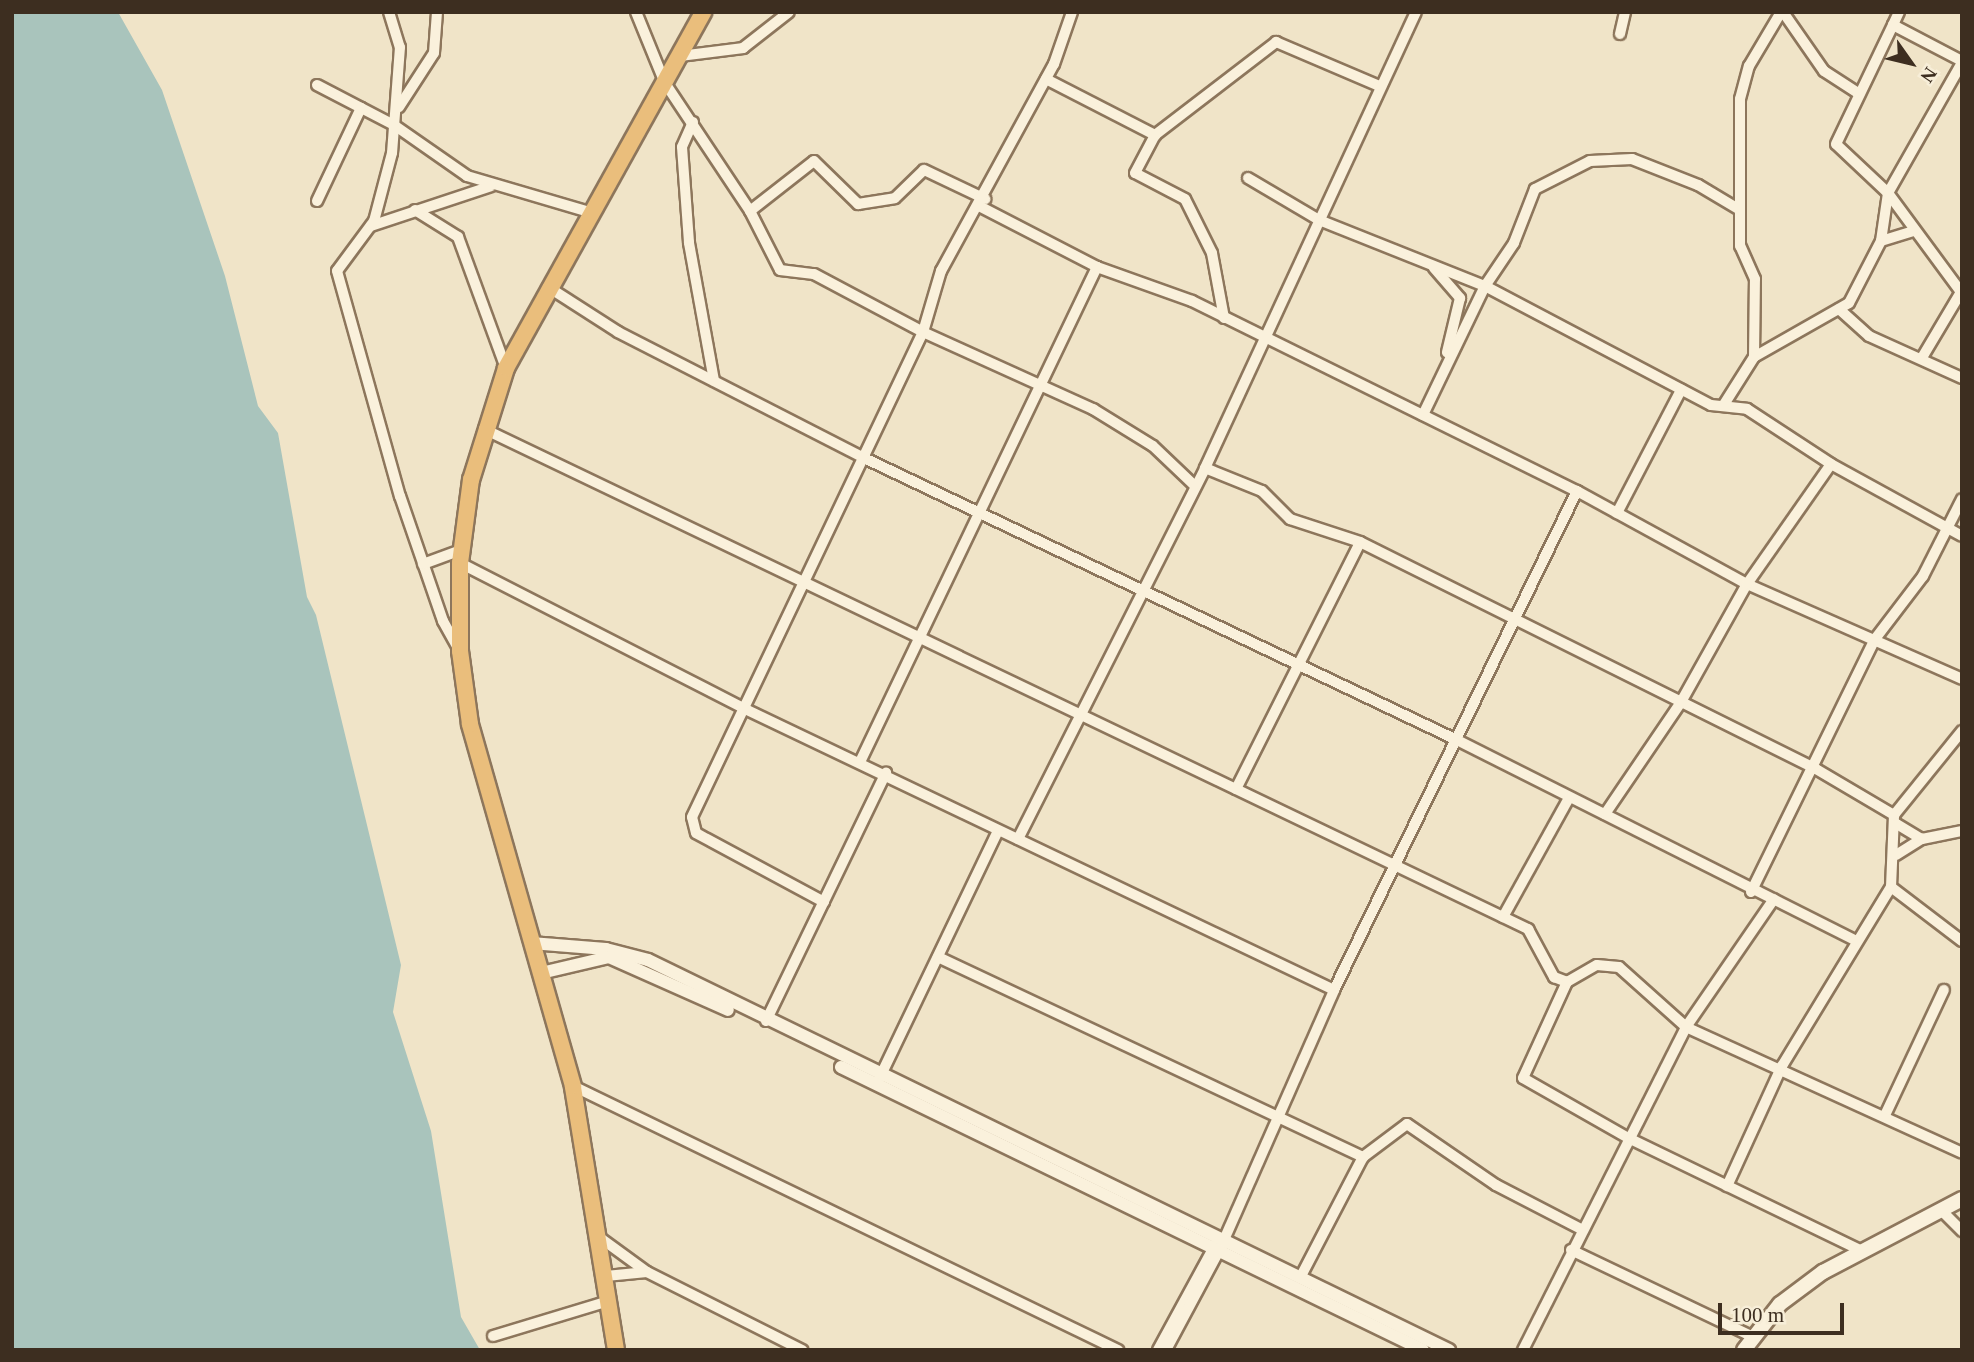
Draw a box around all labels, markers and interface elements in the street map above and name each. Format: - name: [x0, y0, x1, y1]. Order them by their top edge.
- north arrow: [1876, 28, 1946, 98]
- text: N: [1916, 63, 1941, 87]
- scale bar: [1722, 1288, 1848, 1332]
- text: 100 m: [1731, 1303, 1784, 1327]

